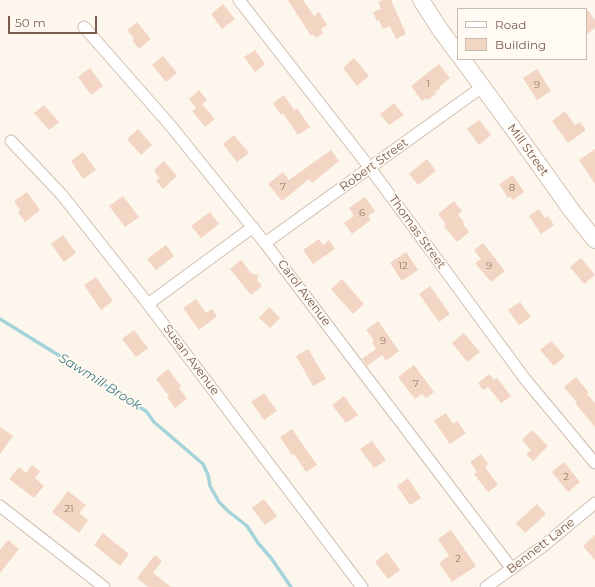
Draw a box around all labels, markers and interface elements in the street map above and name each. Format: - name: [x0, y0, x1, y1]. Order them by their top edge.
- scale bar: [10, 8, 99, 34]
- legend: [457, 8, 587, 60]
- text: 50 m: [15, 15, 46, 30]
- text: Road: [495, 17, 526, 32]
- text: Building: [495, 37, 546, 52]
- house number: 1: [426, 78, 430, 90]
- house number: 9: [534, 79, 540, 91]
- street label: Mill Street: [504, 121, 552, 179]
- street label: Robert Street: [337, 135, 411, 195]
- house number: 7: [280, 181, 286, 193]
- house number: 8: [509, 182, 515, 194]
- street label: Thomas Street: [385, 192, 449, 272]
- house number: 6: [359, 207, 365, 219]
- street label: Carol Avenue: [274, 257, 334, 329]
- house number: 12: [398, 260, 408, 272]
- house number: 9: [486, 260, 492, 272]
- street label: Susan Avenue: [160, 322, 222, 398]
- house number: 9: [380, 335, 386, 347]
- water label: Sawmill Brook: [56, 350, 144, 414]
- house number: 7: [413, 378, 419, 390]
- house number: 2: [563, 471, 569, 483]
- house number: 21: [64, 503, 74, 515]
- street label: Bennett Lane: [504, 515, 578, 577]
- house number: 2: [455, 553, 461, 565]

